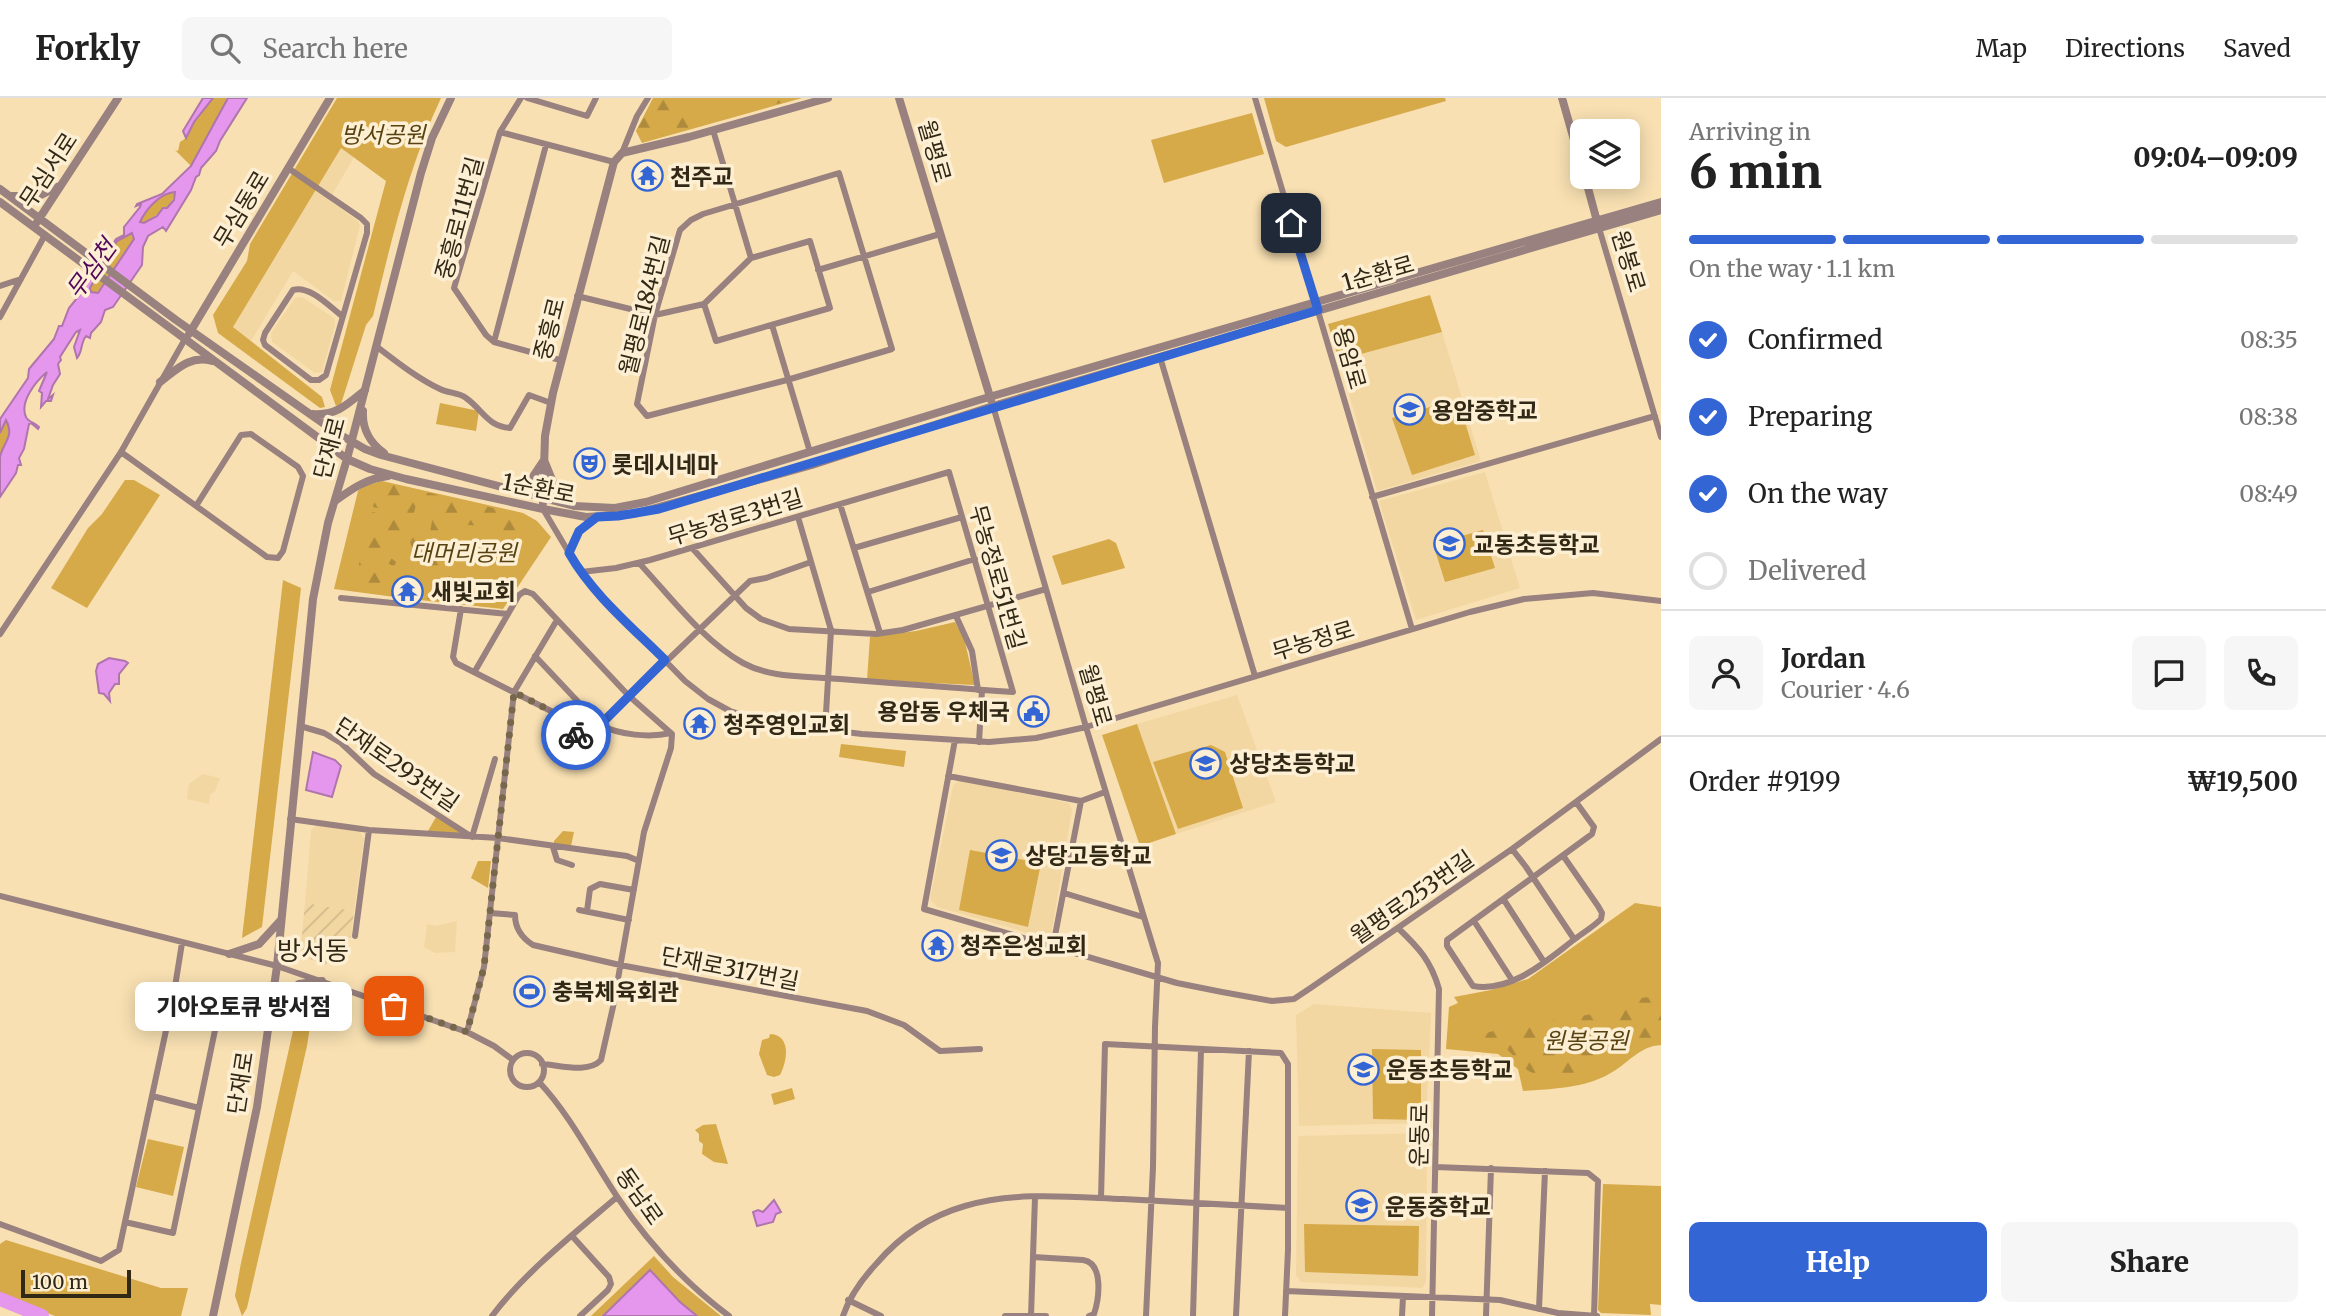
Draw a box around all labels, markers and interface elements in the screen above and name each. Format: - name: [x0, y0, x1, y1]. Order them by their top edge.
- search box: [182, 17, 672, 80]
- text: Forkly: [35, 28, 140, 69]
- icon: search: [206, 29, 244, 67]
- text: Search here: [262, 32, 408, 65]
- text: Map: [1976, 33, 2027, 64]
- text: Directions: [2065, 33, 2185, 64]
- text: Saved: [2223, 33, 2291, 64]
- street label: 월평로: [912, 116, 958, 186]
- text: Arriving in: [1689, 117, 1811, 146]
- map controls: [1570, 119, 1640, 189]
- button: layers: [1570, 119, 1640, 189]
- park label: 방서공원: [341, 120, 427, 149]
- street label: 무심서로: [13, 127, 83, 213]
- text: 09:04–09:09: [2133, 141, 2298, 174]
- text: 6 min: [1689, 143, 1822, 201]
- street label: 중흥로11번길: [429, 153, 489, 283]
- temple icon: 천주교: [630, 159, 664, 193]
- place label: 천주교: [670, 162, 733, 191]
- street label: 무심동로: [207, 165, 275, 253]
- pin: [1261, 193, 1321, 253]
- icon: home: [1272, 204, 1310, 242]
- street label: 원봉로: [1606, 226, 1652, 296]
- water label: 무심천: [59, 231, 125, 305]
- street label: 월평로184번길: [613, 232, 675, 378]
- street label: 1순환로: [1338, 249, 1418, 297]
- text: On the way · 1.1 km: [1689, 254, 1895, 283]
- street label: 중흥로: [527, 295, 571, 363]
- icon: check: [1689, 321, 1727, 359]
- street label: 용암로: [1327, 323, 1373, 393]
- text: Confirmed: [1748, 323, 1883, 356]
- text: 08:35: [2240, 325, 2298, 354]
- school or university icon: 용암중학교: [1392, 393, 1426, 427]
- place label: 용암중학교: [1432, 396, 1538, 425]
- icon: check: [1689, 398, 1727, 436]
- text: Preparing: [1748, 400, 1872, 433]
- text: 08:38: [2239, 402, 2298, 431]
- street label: 단재로: [307, 414, 351, 482]
- theatre icon: 롯데시네마: [572, 447, 606, 481]
- place label: 롯데시네마: [612, 450, 718, 479]
- street label: 1순환로: [500, 467, 578, 509]
- icon: check: [1689, 475, 1727, 513]
- text: On the way: [1748, 477, 1888, 510]
- text: 08:49: [2239, 479, 2298, 508]
- street label: 무농정로3번길: [664, 483, 806, 551]
- street label: 무농정로51번길: [963, 501, 1033, 653]
- school or university icon: 교동초등학교: [1433, 527, 1467, 561]
- place label: 교동초등학교: [1473, 530, 1600, 559]
- park label: 대머리공원: [411, 538, 519, 567]
- text: Delivered: [1748, 554, 1867, 587]
- temple icon: 새빛교회: [391, 574, 425, 608]
- place label: 새빛교회: [431, 577, 516, 606]
- street label: 무농정로: [1268, 614, 1358, 666]
- button: person: [1689, 636, 1763, 710]
- button: chat: [2132, 636, 2206, 710]
- button: phone: [2224, 636, 2298, 710]
- text: Jordan: [1781, 642, 1866, 675]
- street label: 월평로: [1073, 660, 1119, 730]
- text: Courier · 4.6: [1781, 675, 1910, 704]
- public building icon: 용암동 우체국: [1016, 694, 1050, 728]
- place label: 용암동 우체국: [878, 697, 1010, 726]
- courier: [541, 700, 611, 770]
- temple icon: 청주영인교회: [683, 707, 717, 741]
- place label: 청주영인교회: [723, 710, 850, 739]
- street label: 단재로293번길: [329, 711, 465, 817]
- icon: bike: [557, 716, 595, 754]
- school or university icon: 상당초등학교: [1189, 746, 1223, 780]
- place label: 상당초등학교: [1229, 749, 1356, 778]
- text: Order #9199: [1689, 765, 1841, 798]
- text: ₩19,500: [2188, 765, 2298, 798]
- school or university icon: 상당고등학교: [985, 838, 1019, 872]
- place label: 상당고등학교: [1025, 841, 1152, 870]
- street label: 월평로253번길: [1345, 844, 1479, 950]
- temple icon: 청주은성교회: [920, 928, 954, 962]
- place label: 청주은성교회: [960, 931, 1087, 960]
- district label: 방서동: [277, 934, 349, 967]
- street label: 단재로317번길: [658, 940, 802, 996]
- sports icon: 충북체육회관: [512, 974, 546, 1008]
- pin: [364, 976, 424, 1036]
- place label: 충북체육회관: [552, 977, 679, 1006]
- callout: 기아오토큐 방서점: [135, 982, 352, 1030]
- icon: bag: [375, 987, 413, 1025]
- text: 기아오토큐 방서점: [156, 992, 331, 1021]
- park label: 원봉공원: [1544, 1026, 1630, 1055]
- street label: 단재로: [221, 1049, 259, 1117]
- school or university icon: 운동초등학교: [1346, 1052, 1380, 1086]
- place label: 운동초등학교: [1386, 1055, 1513, 1084]
- street label: 운동로: [1404, 1103, 1434, 1167]
- street label: 동남로: [610, 1162, 670, 1230]
- school or university icon: 운동중학교: [1345, 1189, 1379, 1223]
- place label: 운동중학교: [1385, 1192, 1491, 1221]
- button: Help: [1689, 1222, 1987, 1302]
- button: Share: [2001, 1222, 2298, 1302]
- scale bar: [21, 1267, 131, 1299]
- text: 100 m: [32, 1270, 88, 1294]

